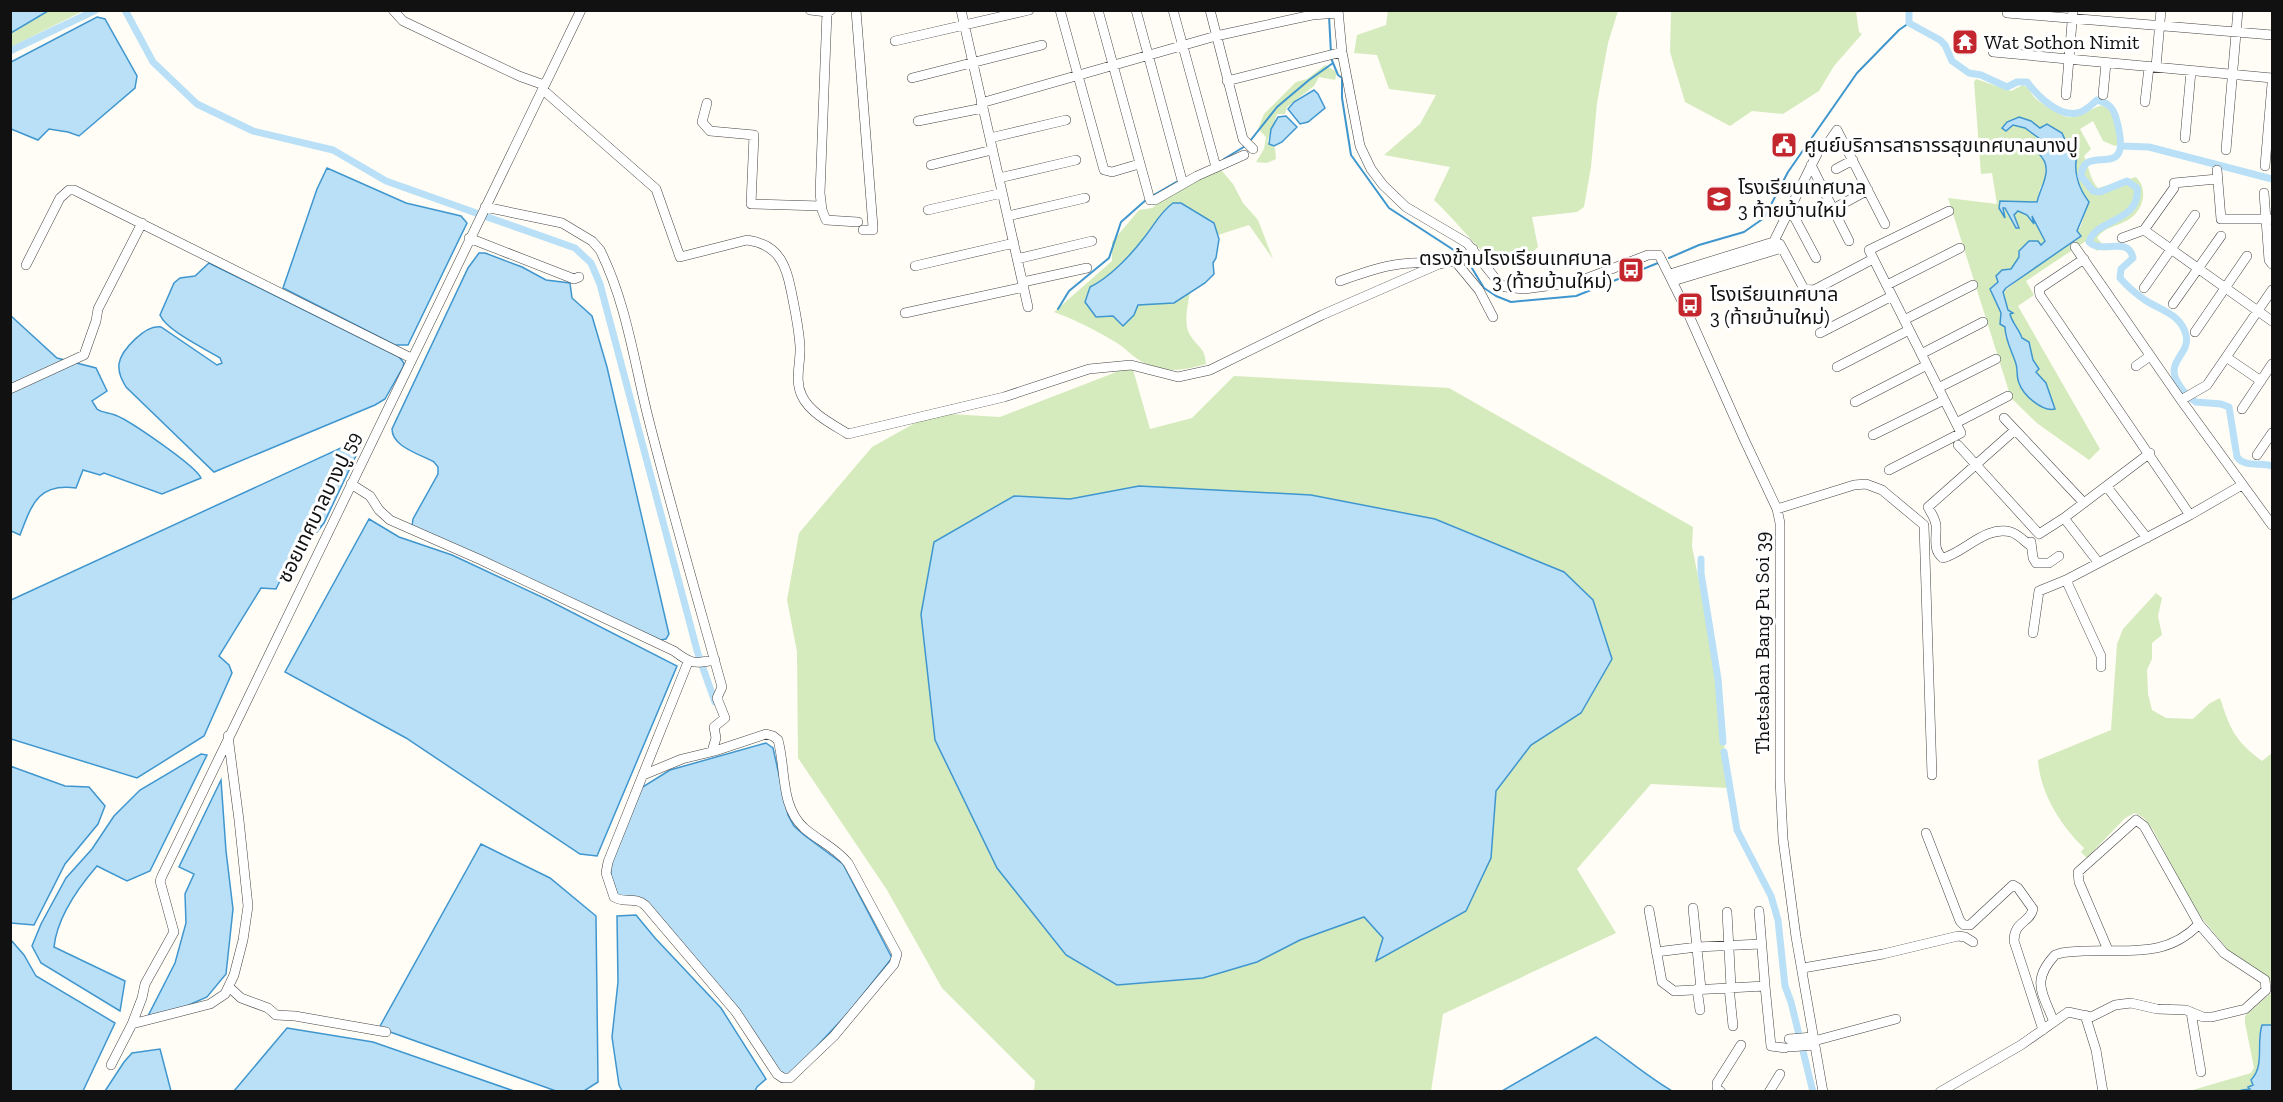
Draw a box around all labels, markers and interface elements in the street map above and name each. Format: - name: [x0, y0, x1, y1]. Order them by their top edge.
- temple icon: Wat Sothon Nimit: [1950, 27, 1980, 57]
- place label: Wat Sothon Nimit: [1984, 30, 2140, 54]
- public building icon: ศูนย์บริการสาธารรสุขเทศบาลบางปู: [1769, 130, 1799, 160]
- place label: ศูนย์บริการสาธารรสุขเทศบาลบางปู: [1804, 133, 2078, 158]
- place label: โรงเรียนเทศบาล 3 ท้ายบ้านใหม่: [1738, 175, 1866, 222]
- school or university icon: โรงเรียนเทศบาล 3 ท้ายบ้านใหม่: [1704, 184, 1734, 214]
- place label: ตรงข้ามโรงเรียนเทศบาล 3 (ท้ายบ้านใหม่): [1419, 246, 1612, 293]
- bus stop icon: ตรงข้ามโรงเรียนเทศบาล 3 (ท้ายบ้านใหม่): [1616, 255, 1646, 285]
- place label: โรงเรียนเทศบาล 3 (ท้ายบ้านใหม่): [1710, 282, 1838, 329]
- bus stop icon: โรงเรียนเทศบาล 3 (ท้ายบ้านใหม่): [1675, 290, 1705, 320]
- street label: ซอยเทศบาลบางปู 59: [272, 428, 367, 587]
- street label: Thetsaban Bang Pu Soi 39: [1750, 532, 1774, 754]

